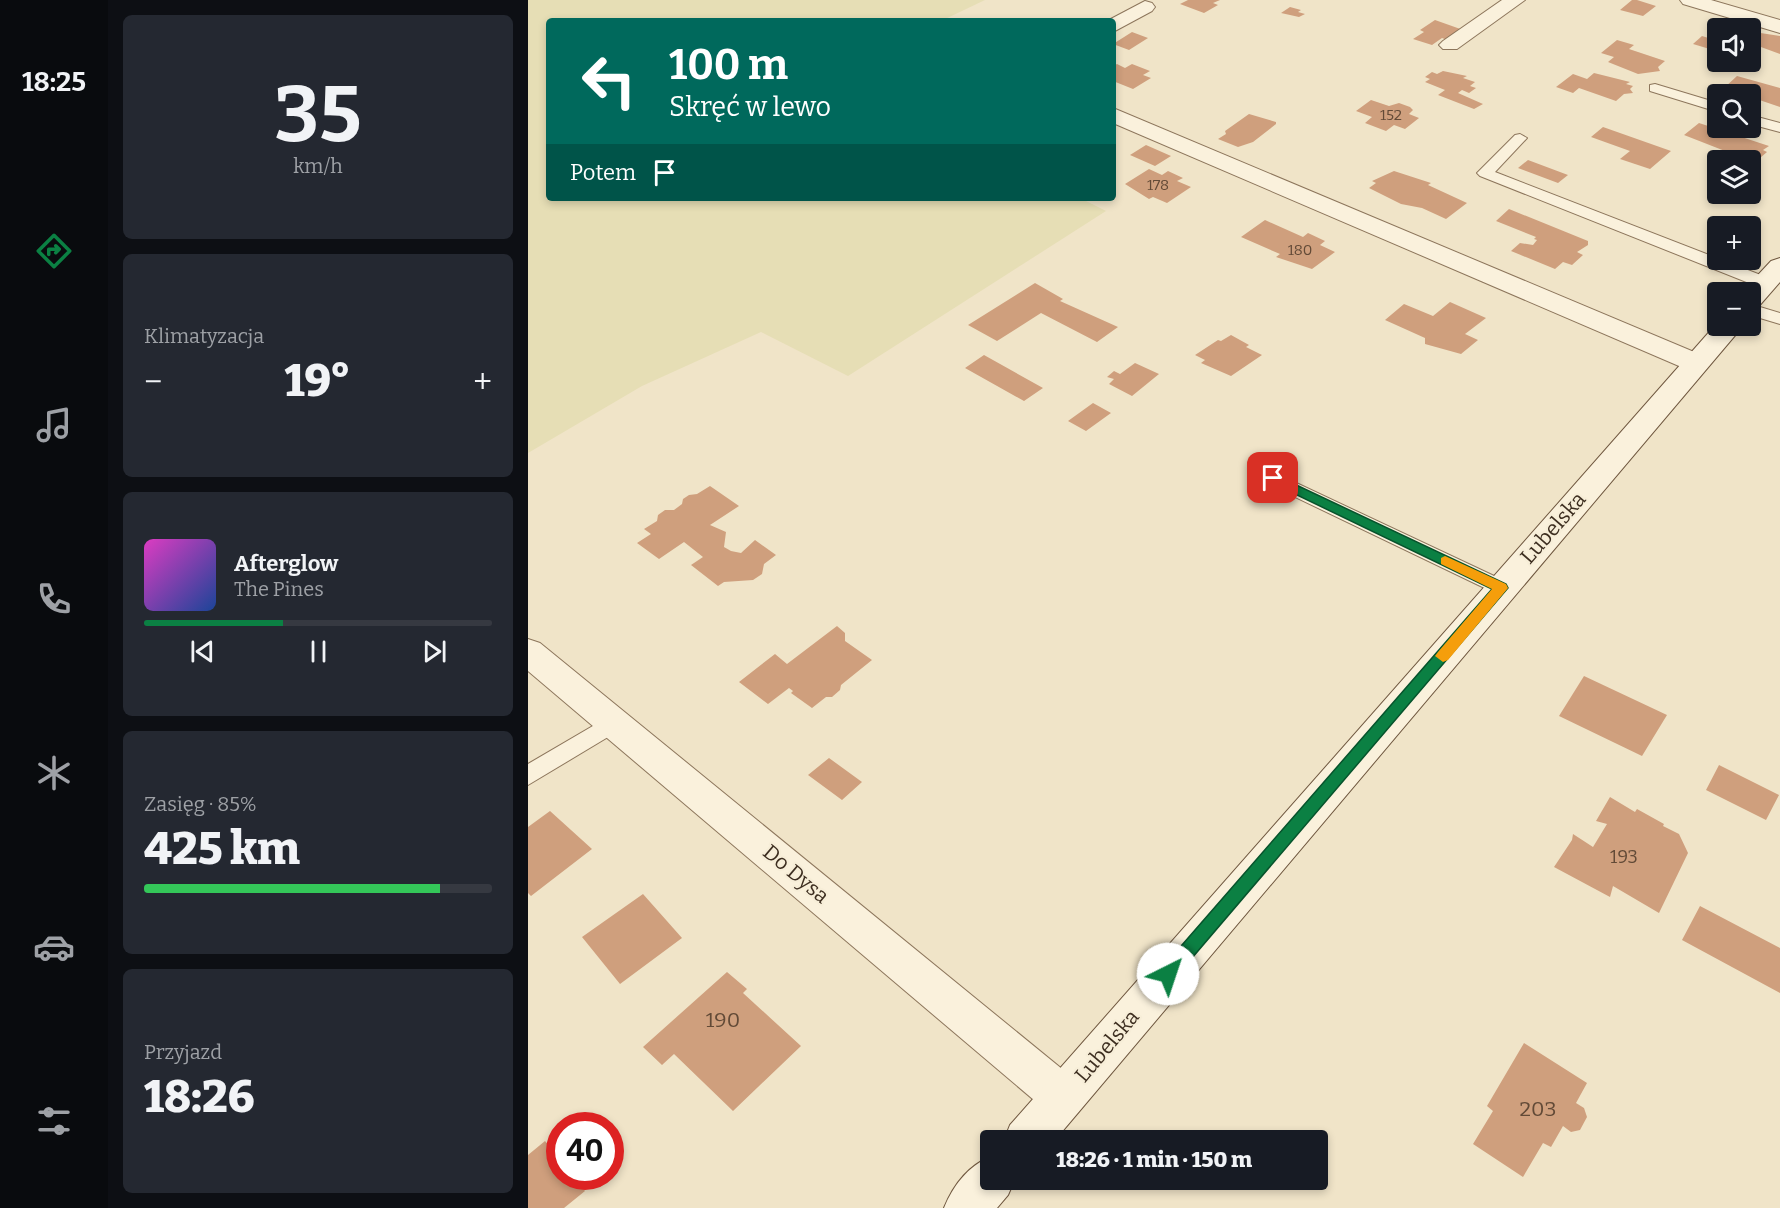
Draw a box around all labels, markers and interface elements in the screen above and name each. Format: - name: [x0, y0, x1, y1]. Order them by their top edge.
- map controls: [1707, 18, 1761, 336]
- button: sound: [1707, 18, 1761, 72]
- text: 100 m: [669, 40, 788, 90]
- icon: left: [570, 42, 648, 120]
- text: 18:25: [22, 66, 86, 98]
- text: 35: [274, 68, 362, 162]
- button: search: [1707, 84, 1761, 138]
- text: Skręć w lewo: [669, 91, 831, 123]
- house number: 152: [1380, 106, 1402, 124]
- button: layers: [1707, 150, 1761, 204]
- text: km/h: [293, 154, 343, 178]
- icon: arrive: [648, 156, 681, 189]
- text: Potem: [570, 159, 636, 186]
- house number: 178: [1147, 176, 1169, 194]
- button: +: [1707, 216, 1761, 270]
- icon: directions: [33, 230, 75, 272]
- house number: 180: [1288, 241, 1312, 259]
- button: −: [1707, 282, 1761, 336]
- text: Klimatyzacja: [144, 324, 264, 348]
- text: 19°: [285, 354, 351, 408]
- text: −: [144, 362, 162, 402]
- text: +: [473, 362, 492, 402]
- icon: music: [33, 404, 75, 446]
- pin: [1247, 452, 1298, 503]
- icon: arrive: [1256, 461, 1289, 494]
- street label: Lubelska: [1515, 486, 1592, 569]
- text: Afterglow: [234, 550, 338, 577]
- text: The Pines: [234, 577, 324, 601]
- icon: phone: [33, 578, 75, 620]
- icon: previous: [186, 635, 219, 668]
- icon: pause: [302, 635, 335, 668]
- icon: next: [418, 635, 451, 668]
- icon: climate: [33, 752, 75, 794]
- text: Zasięg · 85%: [144, 792, 257, 816]
- text: 425 km: [144, 822, 300, 876]
- street label: Do Dysa: [758, 839, 835, 909]
- house number: 193: [1610, 846, 1638, 868]
- icon: car: [33, 926, 75, 968]
- position arrow: [1136, 942, 1200, 1006]
- street label: Lubelska: [1069, 1004, 1145, 1088]
- house number: 190: [706, 1007, 740, 1033]
- text: Przyjazd: [144, 1040, 222, 1064]
- text: 18:26: [144, 1070, 254, 1124]
- house number: 203: [1520, 1096, 1556, 1122]
- icon: filters: [33, 1100, 75, 1142]
- speed limit sign: 40: [546, 1112, 624, 1190]
- text: 18:26 · 1 min · 150 m: [1056, 1146, 1252, 1173]

